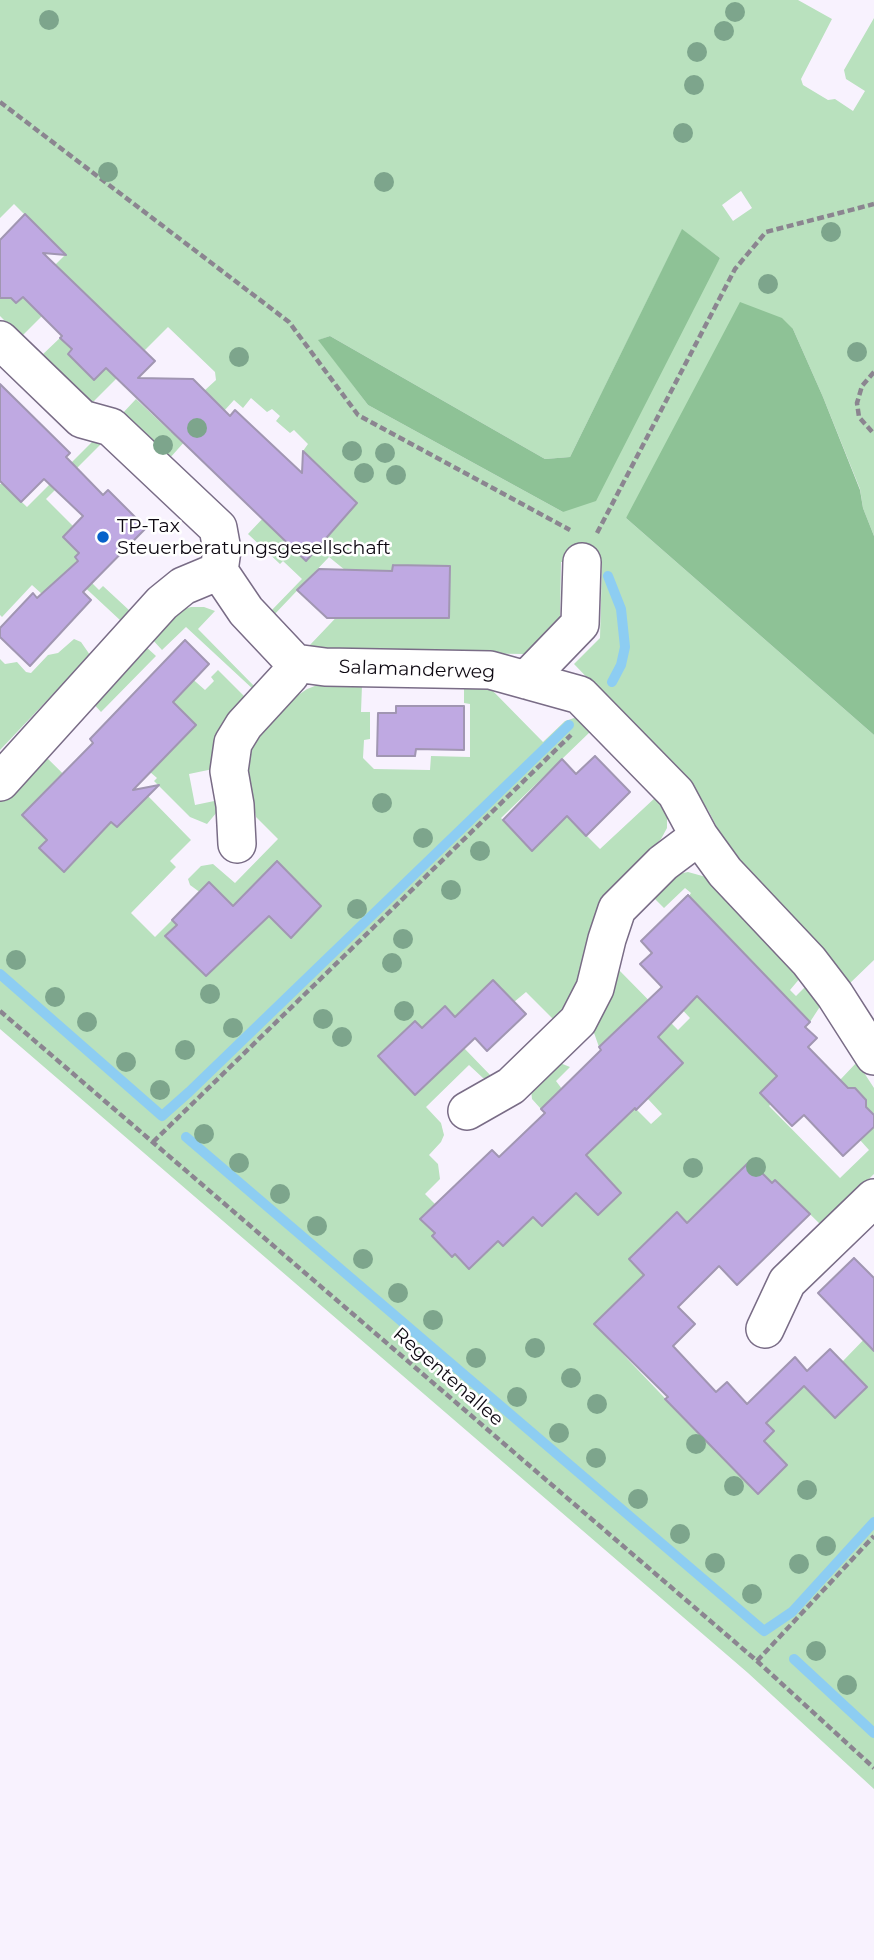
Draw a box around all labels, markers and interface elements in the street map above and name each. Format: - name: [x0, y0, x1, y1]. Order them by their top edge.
- place label: TP-Tax Steuerberatungsgesellschaft: [117, 515, 391, 559]
- marker: TP-Tax Steuerberatungsgesellschaft: [95, 529, 111, 545]
- street label: Salamanderweg: [338, 656, 496, 684]
- street label: Regentenallee: [388, 1323, 508, 1431]

